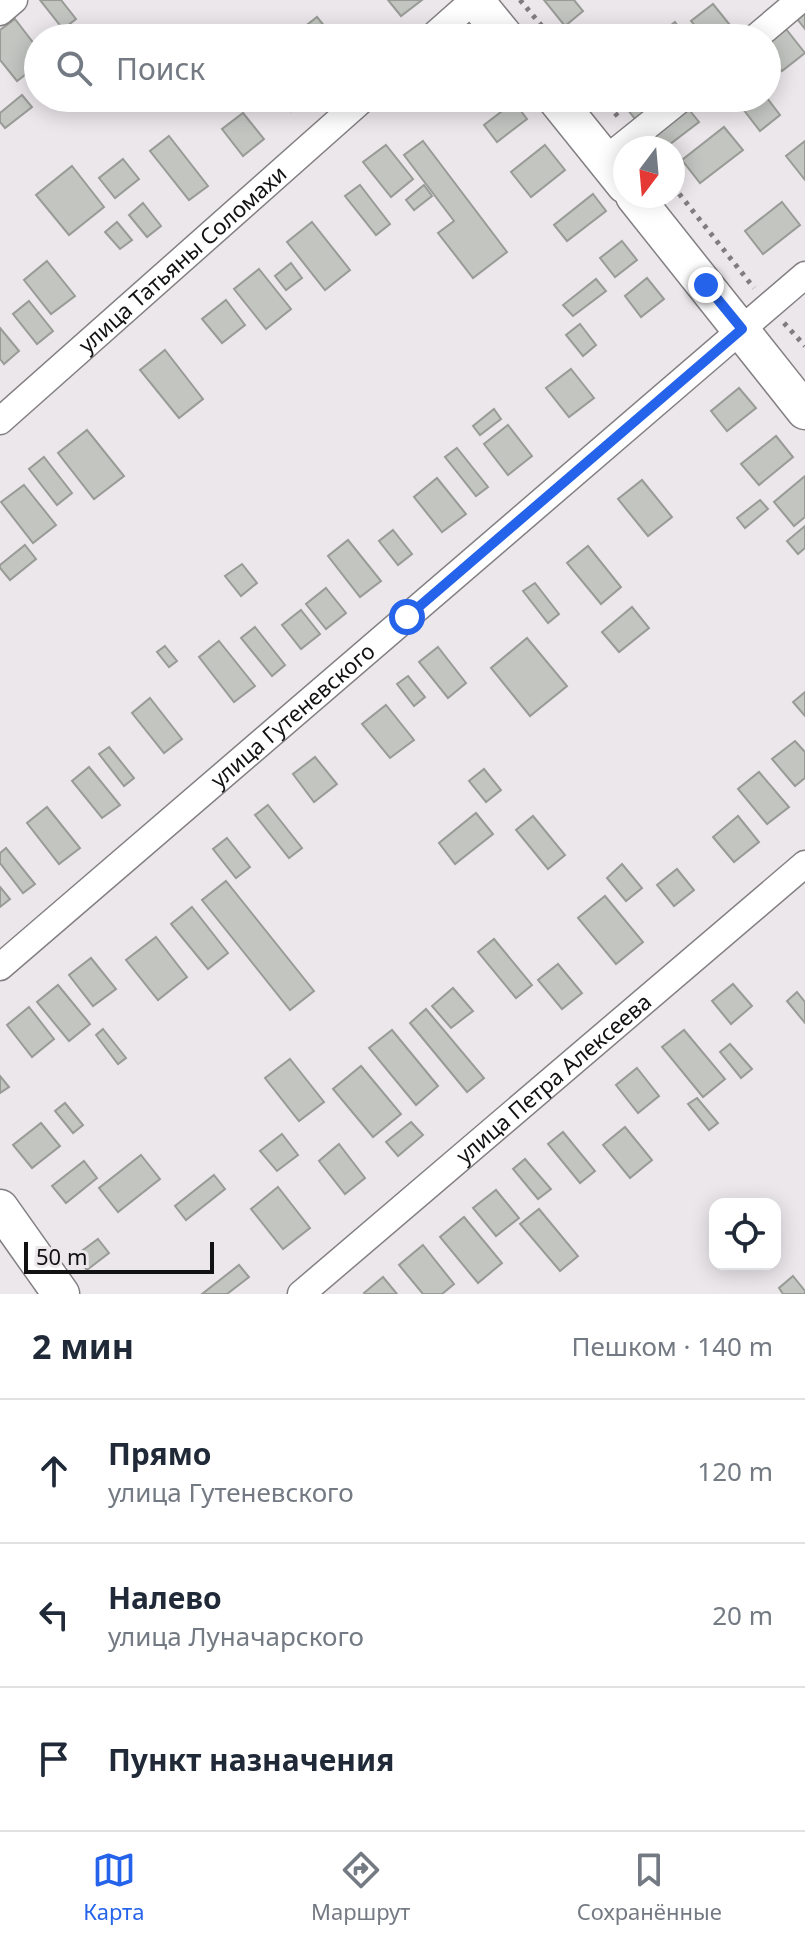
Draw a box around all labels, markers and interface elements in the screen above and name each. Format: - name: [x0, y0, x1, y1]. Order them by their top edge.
- search box: [24, 24, 781, 112]
- icon: search: [52, 46, 96, 90]
- text: Поиск: [116, 48, 205, 89]
- north arrow: [613, 136, 685, 208]
- street label: улица Татьяны Соломахи: [71, 158, 292, 359]
- route end: [688, 267, 724, 303]
- route start: [389, 599, 425, 635]
- street label: улица Гутеневского: [203, 635, 381, 794]
- street label: улица Петра Алексеева: [449, 986, 657, 1170]
- map controls: [709, 1198, 781, 1270]
- button: locate: [709, 1198, 781, 1270]
- scale bar: [24, 1238, 214, 1274]
- text: 50 m: [36, 1241, 87, 1271]
- text: 2 мин: [32, 1323, 134, 1369]
- text: Пешком · 140 m: [571, 1328, 773, 1364]
- text: Прямо: [108, 1433, 212, 1474]
- icon: ahead: [32, 1449, 76, 1493]
- text: 120 m: [697, 1453, 773, 1489]
- text: улица Гутеневского: [108, 1474, 354, 1510]
- text: Налево: [108, 1577, 222, 1618]
- icon: left: [32, 1593, 76, 1637]
- text: 20 m: [712, 1597, 773, 1633]
- text: улица Луначарского: [108, 1618, 364, 1654]
- icon: arrive: [32, 1737, 76, 1781]
- text: Пункт назначения: [108, 1739, 394, 1780]
- tab: Карта: [83, 1848, 145, 1926]
- tab: Маршрут: [311, 1848, 410, 1926]
- tab: Сохранённые: [577, 1848, 722, 1926]

